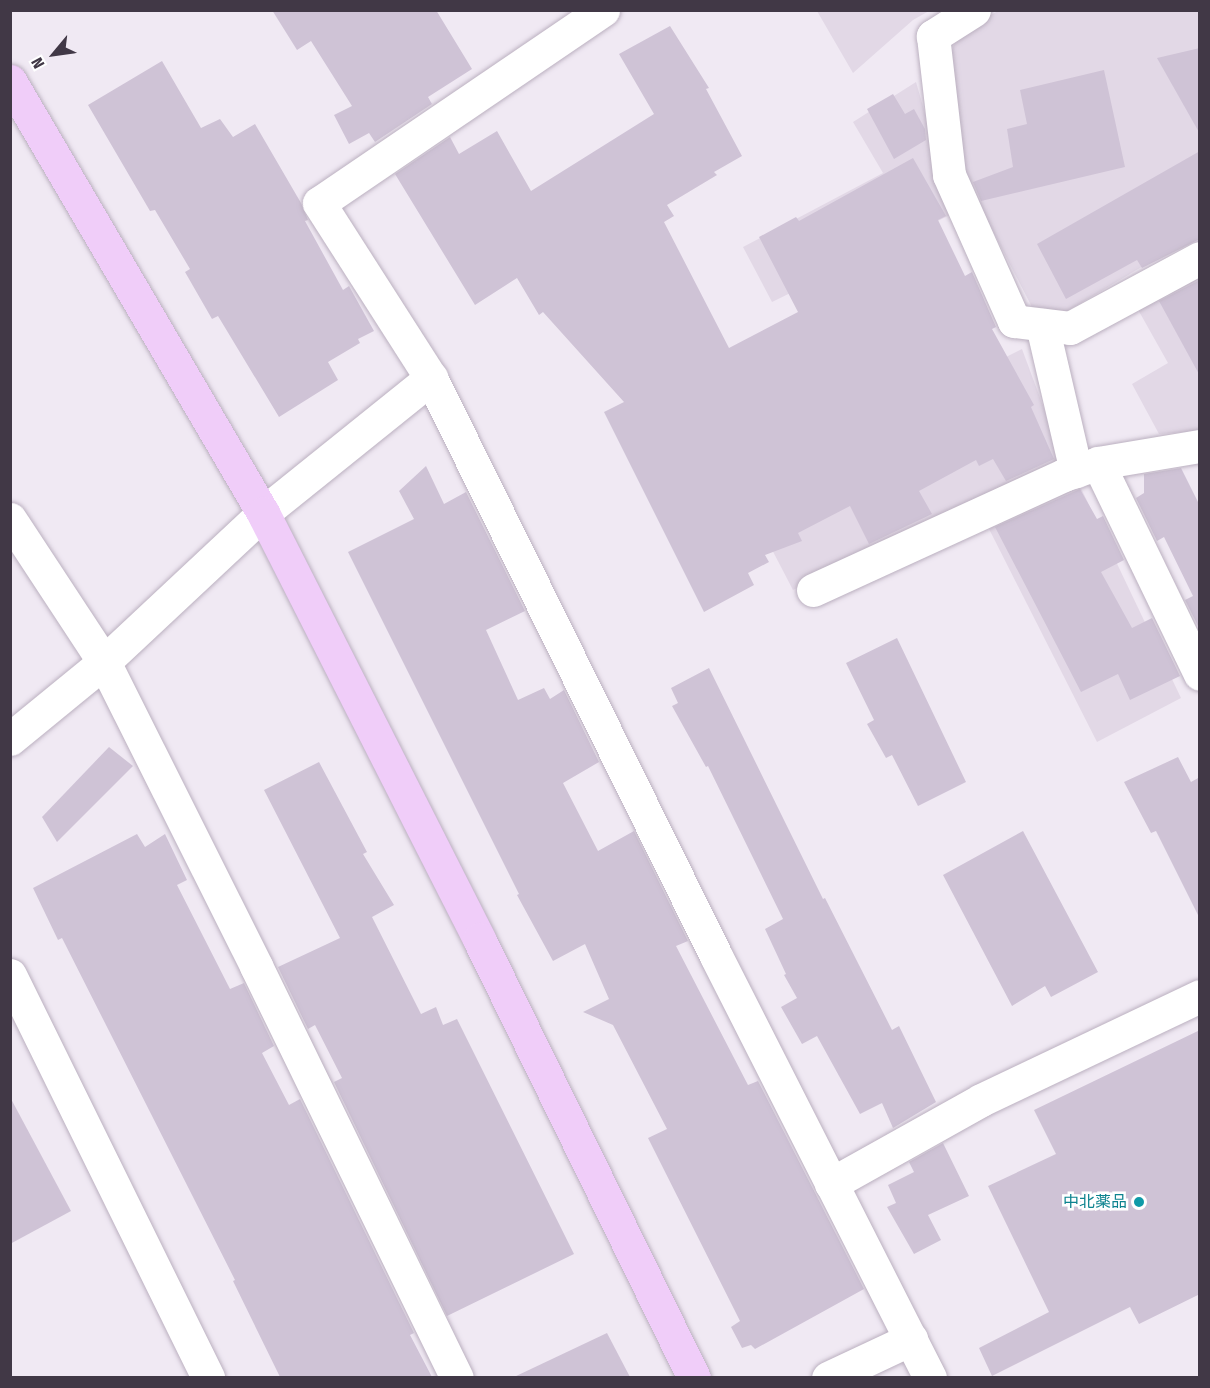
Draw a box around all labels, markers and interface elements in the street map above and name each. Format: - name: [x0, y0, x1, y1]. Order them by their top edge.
- north arrow: [24, 24, 84, 84]
- text: N: [27, 54, 48, 72]
- place label: 中北薬品: [1063, 1192, 1127, 1212]
- marker: 中北薬品: [1132, 1195, 1146, 1209]

